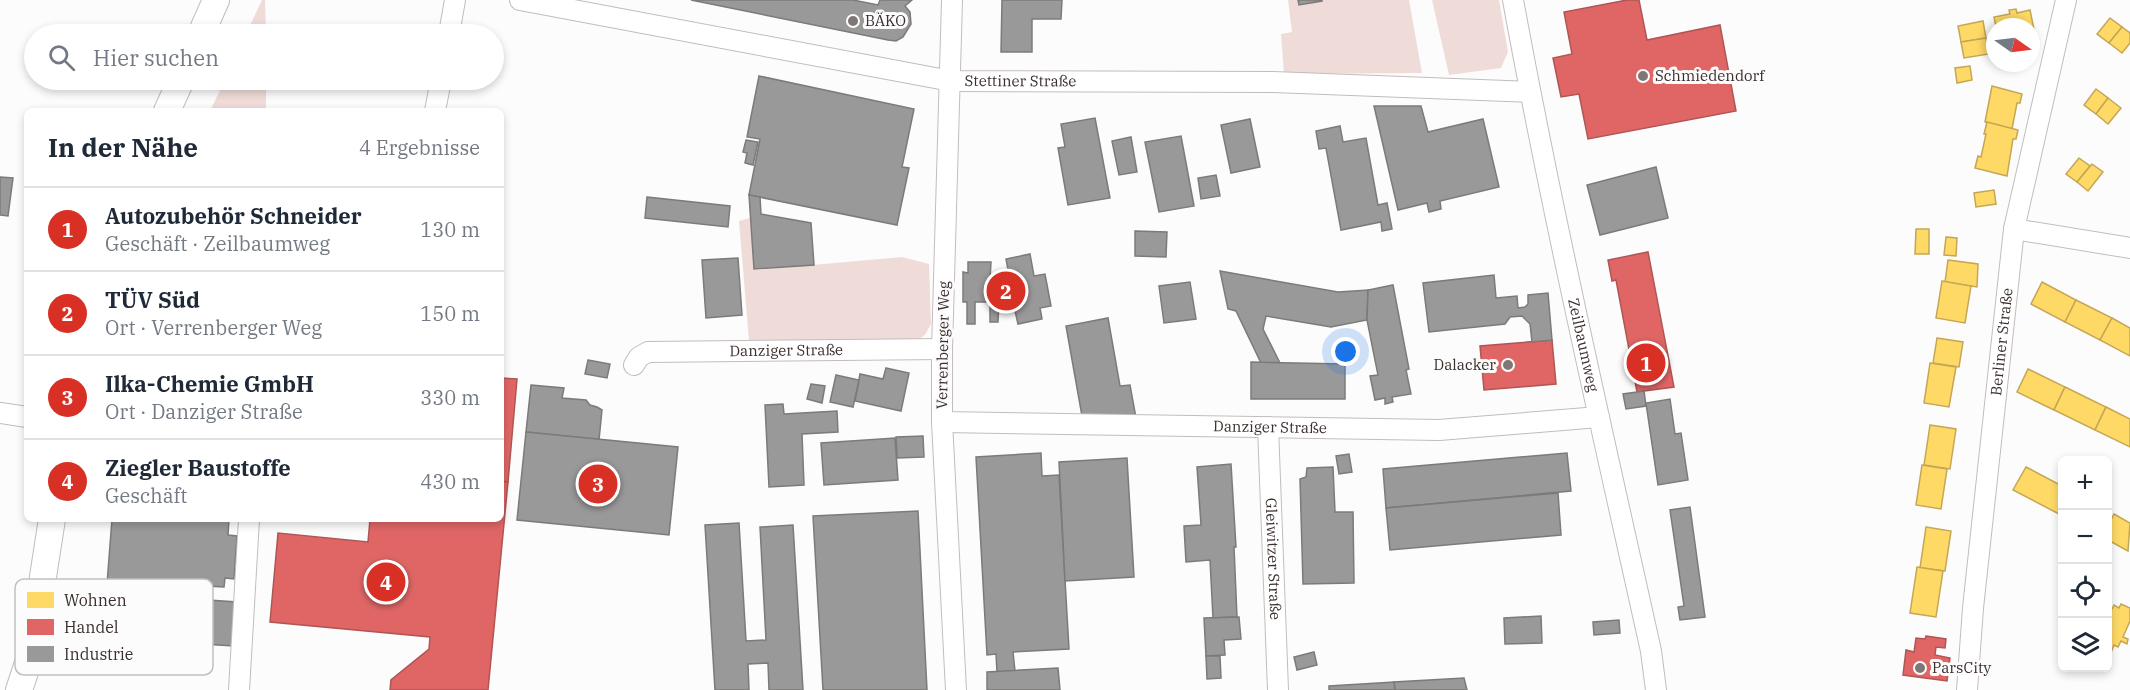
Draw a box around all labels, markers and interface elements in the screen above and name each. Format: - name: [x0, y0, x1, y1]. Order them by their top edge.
- place label: BÄKO: [865, 11, 906, 30]
- marker: BÄKO: [846, 14, 860, 28]
- north arrow: [1986, 18, 2040, 72]
- search box: [24, 24, 504, 90]
- icon: search: [45, 41, 78, 74]
- text: Hier suchen: [93, 43, 219, 72]
- place label: Schmiedendorf: [1655, 66, 1765, 85]
- marker: Schmiedendorf: [1636, 69, 1650, 83]
- street label: Stettiner Straße: [965, 71, 1076, 90]
- text: In der Nähe: [48, 130, 198, 164]
- text: 4 Ergebnisse: [359, 134, 480, 161]
- text: Autozubehör Schneider: [105, 201, 362, 230]
- text: 1: [62, 216, 74, 243]
- text: 130 m: [420, 216, 480, 243]
- text: Geschäft · Zeilbaumweg: [105, 230, 330, 257]
- pin: 2: [986, 268, 1026, 314]
- street label: Verrenberger Weg: [932, 281, 953, 409]
- text: TÜV Süd: [105, 285, 200, 314]
- street label: Berliner Straße: [1986, 287, 2017, 397]
- street label: Zeilbaumweg: [1564, 296, 1603, 393]
- text: 2: [62, 300, 74, 327]
- text: 150 m: [420, 300, 480, 327]
- text: Ort · Verrenberger Weg: [105, 314, 322, 341]
- your location: [1331, 337, 1360, 366]
- street label: Danziger Straße: [729, 340, 843, 360]
- pin: 1: [1626, 340, 1666, 386]
- place label: Dalacker: [1434, 355, 1496, 374]
- marker: Dalacker: [1501, 358, 1515, 372]
- text: Ilka-Chemie GmbH: [105, 369, 314, 398]
- text: 3: [62, 384, 74, 411]
- text: 330 m: [420, 384, 480, 411]
- text: Ort · Danziger Straße: [105, 398, 303, 425]
- street label: Danziger Straße: [1213, 416, 1327, 437]
- text: Ziegler Baustoffe: [105, 453, 291, 482]
- map controls: [2058, 456, 2112, 672]
- button: +: [2058, 456, 2112, 510]
- pin: 3: [578, 462, 618, 506]
- text: 4: [62, 468, 74, 495]
- text: 430 m: [420, 468, 480, 495]
- text: Geschäft: [105, 482, 187, 509]
- street label: Gleiwitzer Straße: [1262, 497, 1285, 620]
- button: −: [2058, 510, 2112, 564]
- pin: 4: [366, 560, 406, 604]
- button: locate: [2058, 564, 2112, 618]
- legend: [15, 579, 213, 675]
- text: Wohnen: [64, 590, 127, 610]
- text: Handel: [64, 617, 119, 637]
- button: layers: [2058, 618, 2112, 672]
- text: Industrie: [64, 644, 133, 664]
- place label: ParsCity: [1932, 658, 1991, 677]
- marker: ParsCity: [1913, 661, 1927, 675]

